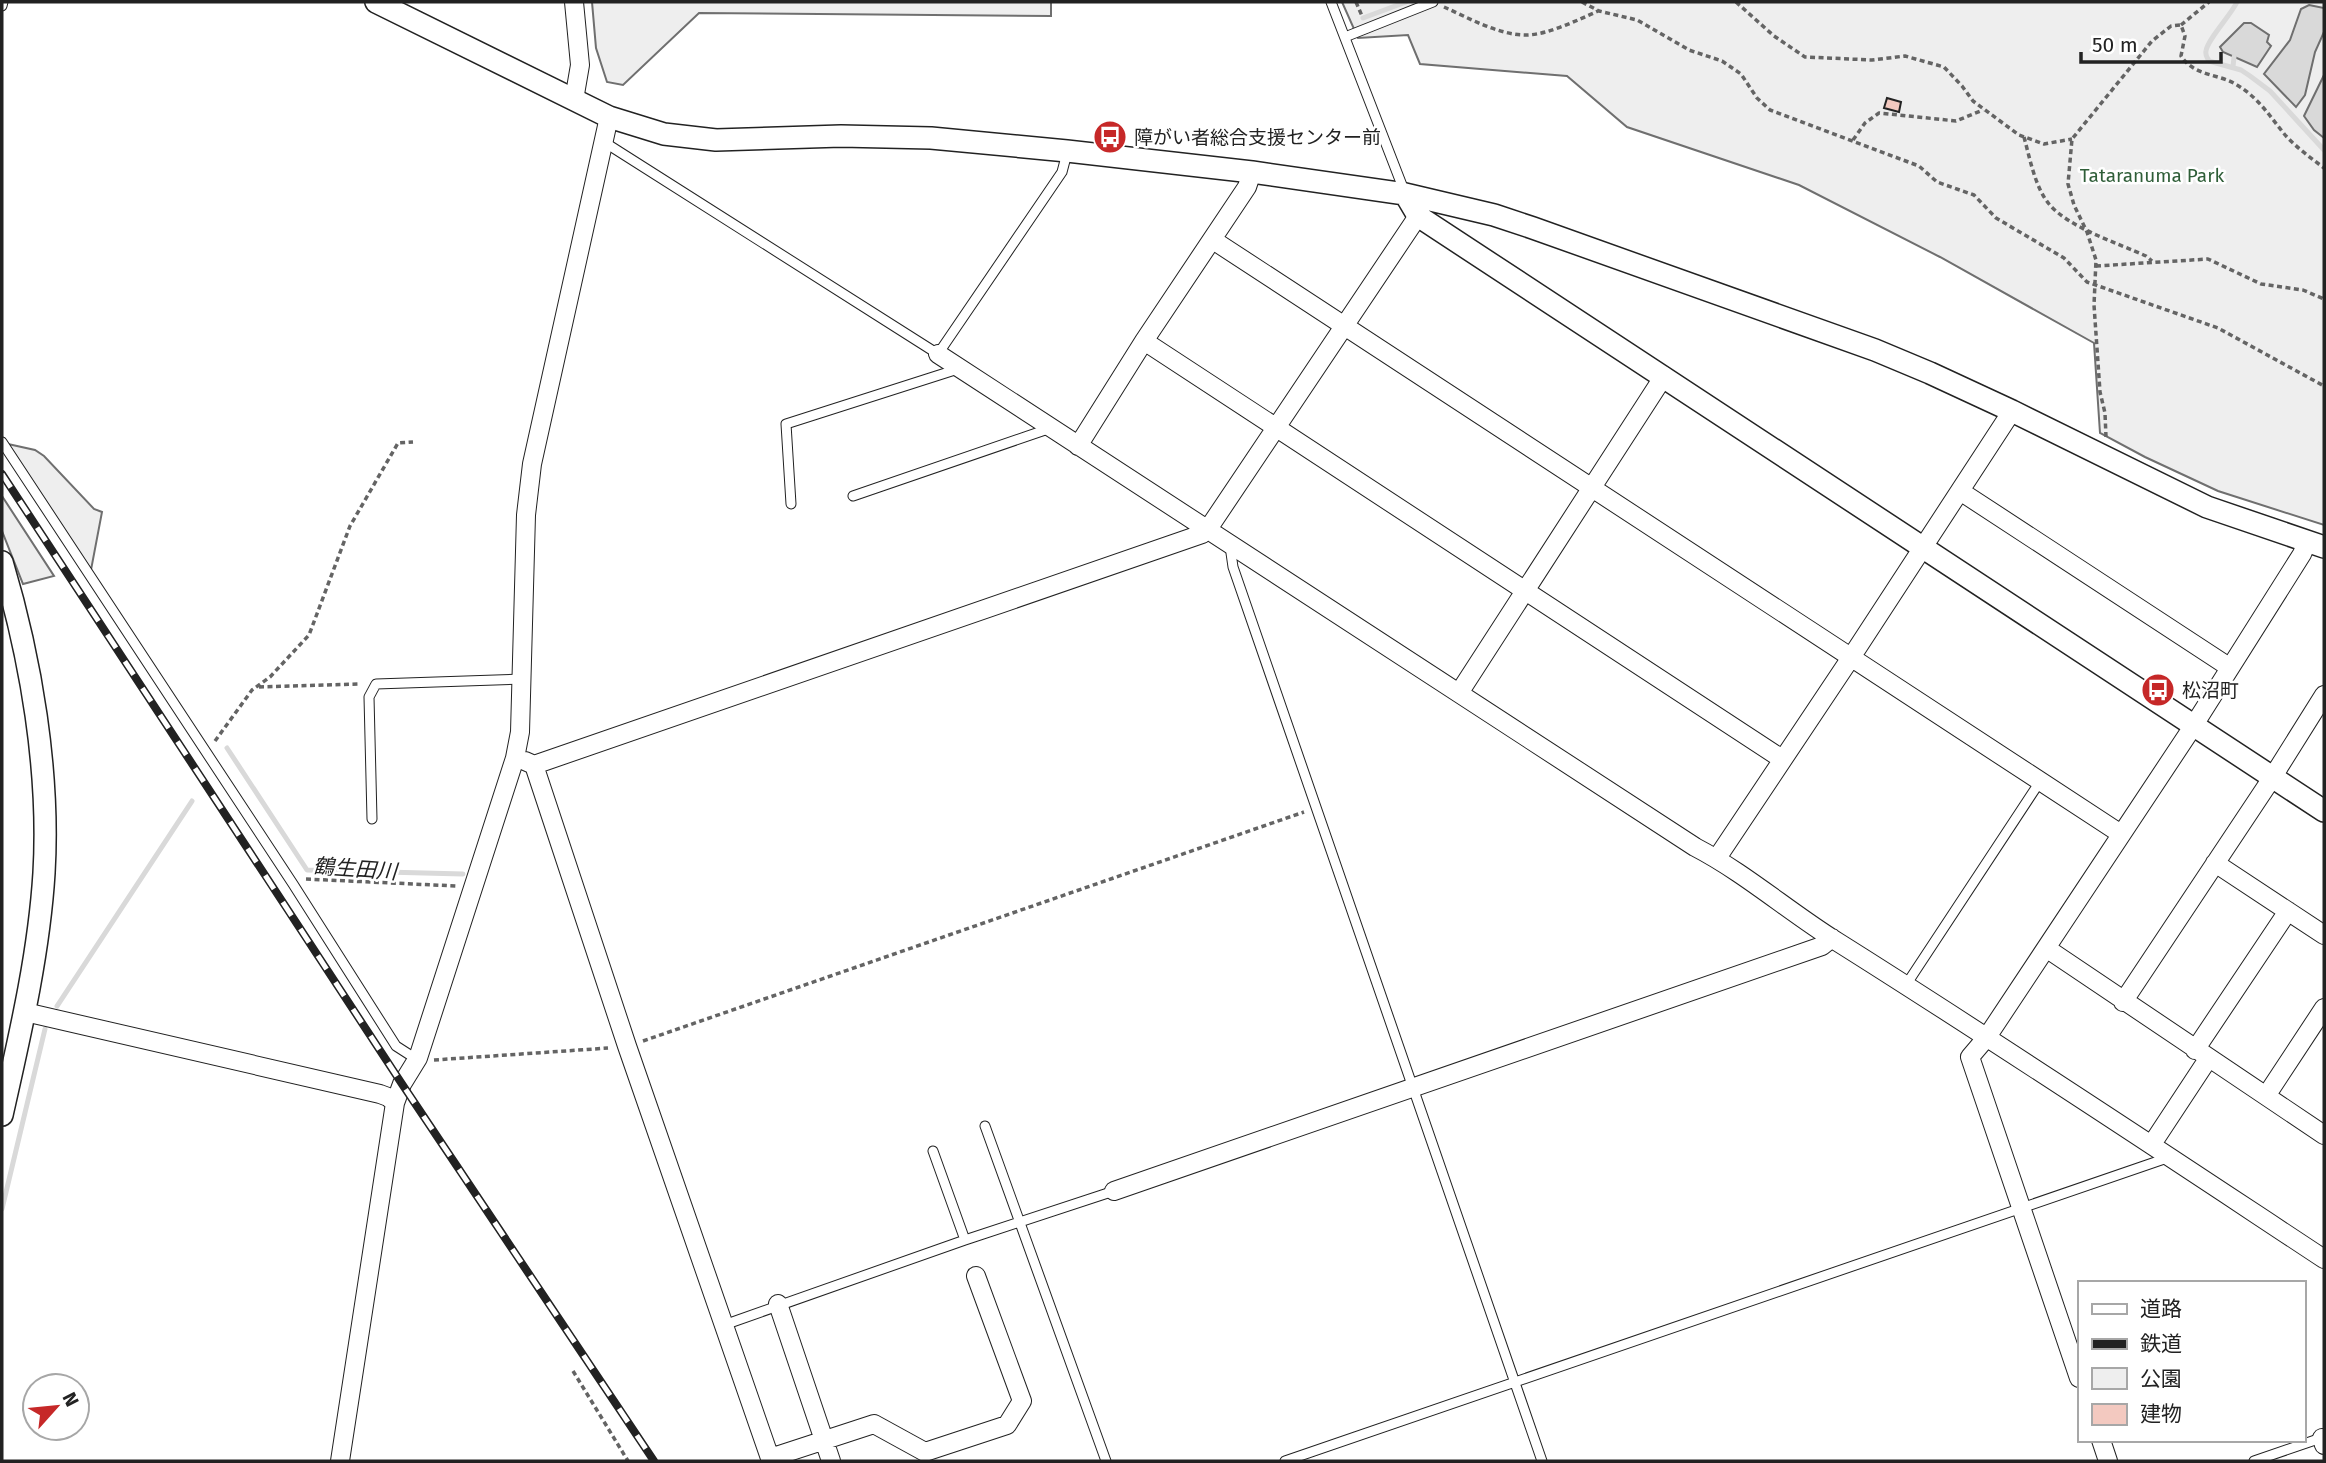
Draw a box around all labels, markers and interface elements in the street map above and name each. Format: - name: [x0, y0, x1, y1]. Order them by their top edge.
- scale bar: [2081, 21, 2221, 65]
- text: 50 m: [2092, 32, 2138, 58]
- bus stop icon: 障がい者総合支援センター前: [1091, 118, 1129, 156]
- place label: 障がい者総合支援センター前: [1134, 126, 1381, 149]
- park label: Tataranuma Park: [2080, 164, 2225, 187]
- bus stop icon: 松沼町: [2139, 671, 2177, 709]
- place label: 松沼町: [2182, 679, 2239, 702]
- water label: 鶴生田川: [312, 853, 400, 885]
- legend: [2078, 1281, 2305, 1442]
- text: 道路: [2140, 1296, 2182, 1322]
- text: 鉄道: [2140, 1331, 2182, 1357]
- text: 公園: [2140, 1366, 2182, 1392]
- north arrow: [21, 1372, 91, 1442]
- text: N: [58, 1389, 84, 1410]
- text: 建物: [2140, 1401, 2182, 1427]

